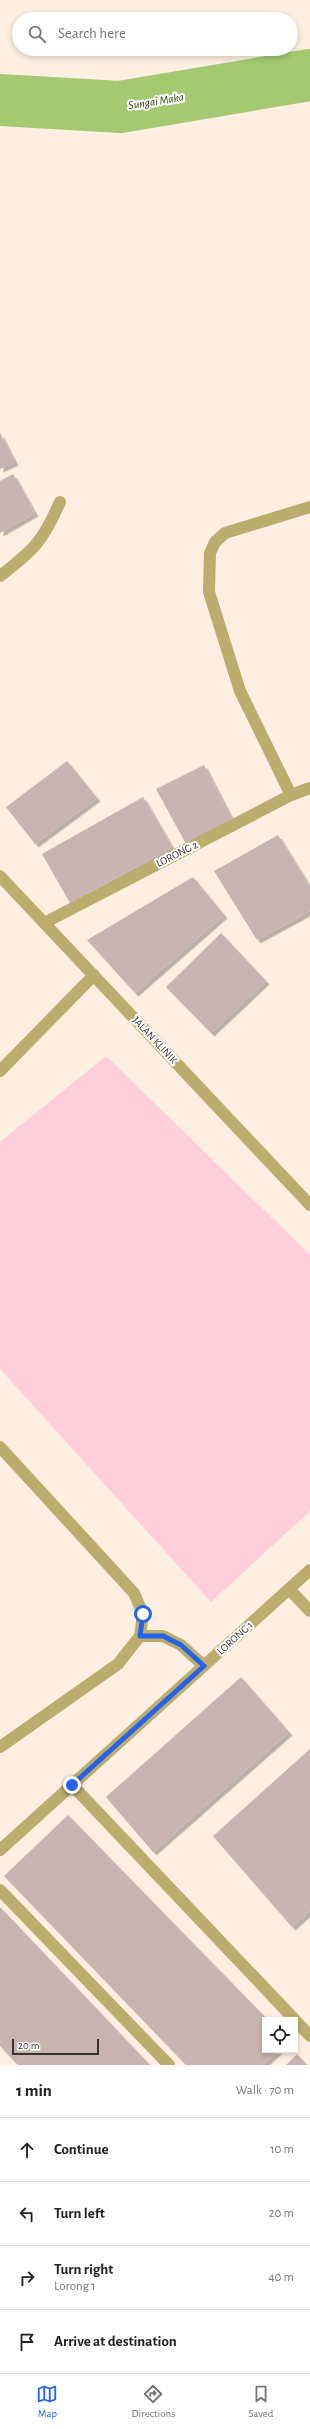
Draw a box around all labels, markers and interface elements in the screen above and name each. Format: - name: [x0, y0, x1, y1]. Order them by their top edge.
- search box: [12, 12, 298, 56]
- icon: search: [26, 23, 48, 45]
- text: Search here: [58, 26, 126, 41]
- water label: Sungai Maka: [127, 91, 185, 111]
- street label: LORONG 2: [154, 839, 200, 869]
- street label: JALAN KLINIK: [130, 1014, 180, 1066]
- route start: [134, 1605, 152, 1623]
- street label: LORONG 1: [215, 1619, 255, 1657]
- route end: [63, 1776, 81, 1794]
- map controls: [262, 2017, 298, 2053]
- button: locate: [262, 2017, 298, 2053]
- scale bar: [12, 2037, 99, 2056]
- text: 20 m: [18, 2040, 39, 2051]
- text: 1 min: [16, 2082, 52, 2099]
- text: Walk · 70 m: [236, 2084, 294, 2097]
- icon: ahead: [16, 2139, 38, 2161]
- text: Continue: [54, 2142, 109, 2157]
- text: 10 m: [270, 2143, 294, 2156]
- icon: left: [16, 2203, 38, 2225]
- text: Turn left: [54, 2206, 105, 2221]
- text: 20 m: [269, 2207, 294, 2220]
- text: Turn right: [54, 2262, 113, 2277]
- icon: right: [16, 2267, 38, 2289]
- text: 40 m: [268, 2271, 294, 2284]
- text: Lorong 1: [54, 2280, 96, 2293]
- icon: arrive: [16, 2331, 38, 2353]
- text: Arrive at destination: [54, 2334, 177, 2349]
- tab: Map: [36, 2383, 58, 2420]
- tab: Directions: [131, 2383, 175, 2420]
- tab: Saved: [248, 2383, 273, 2420]

